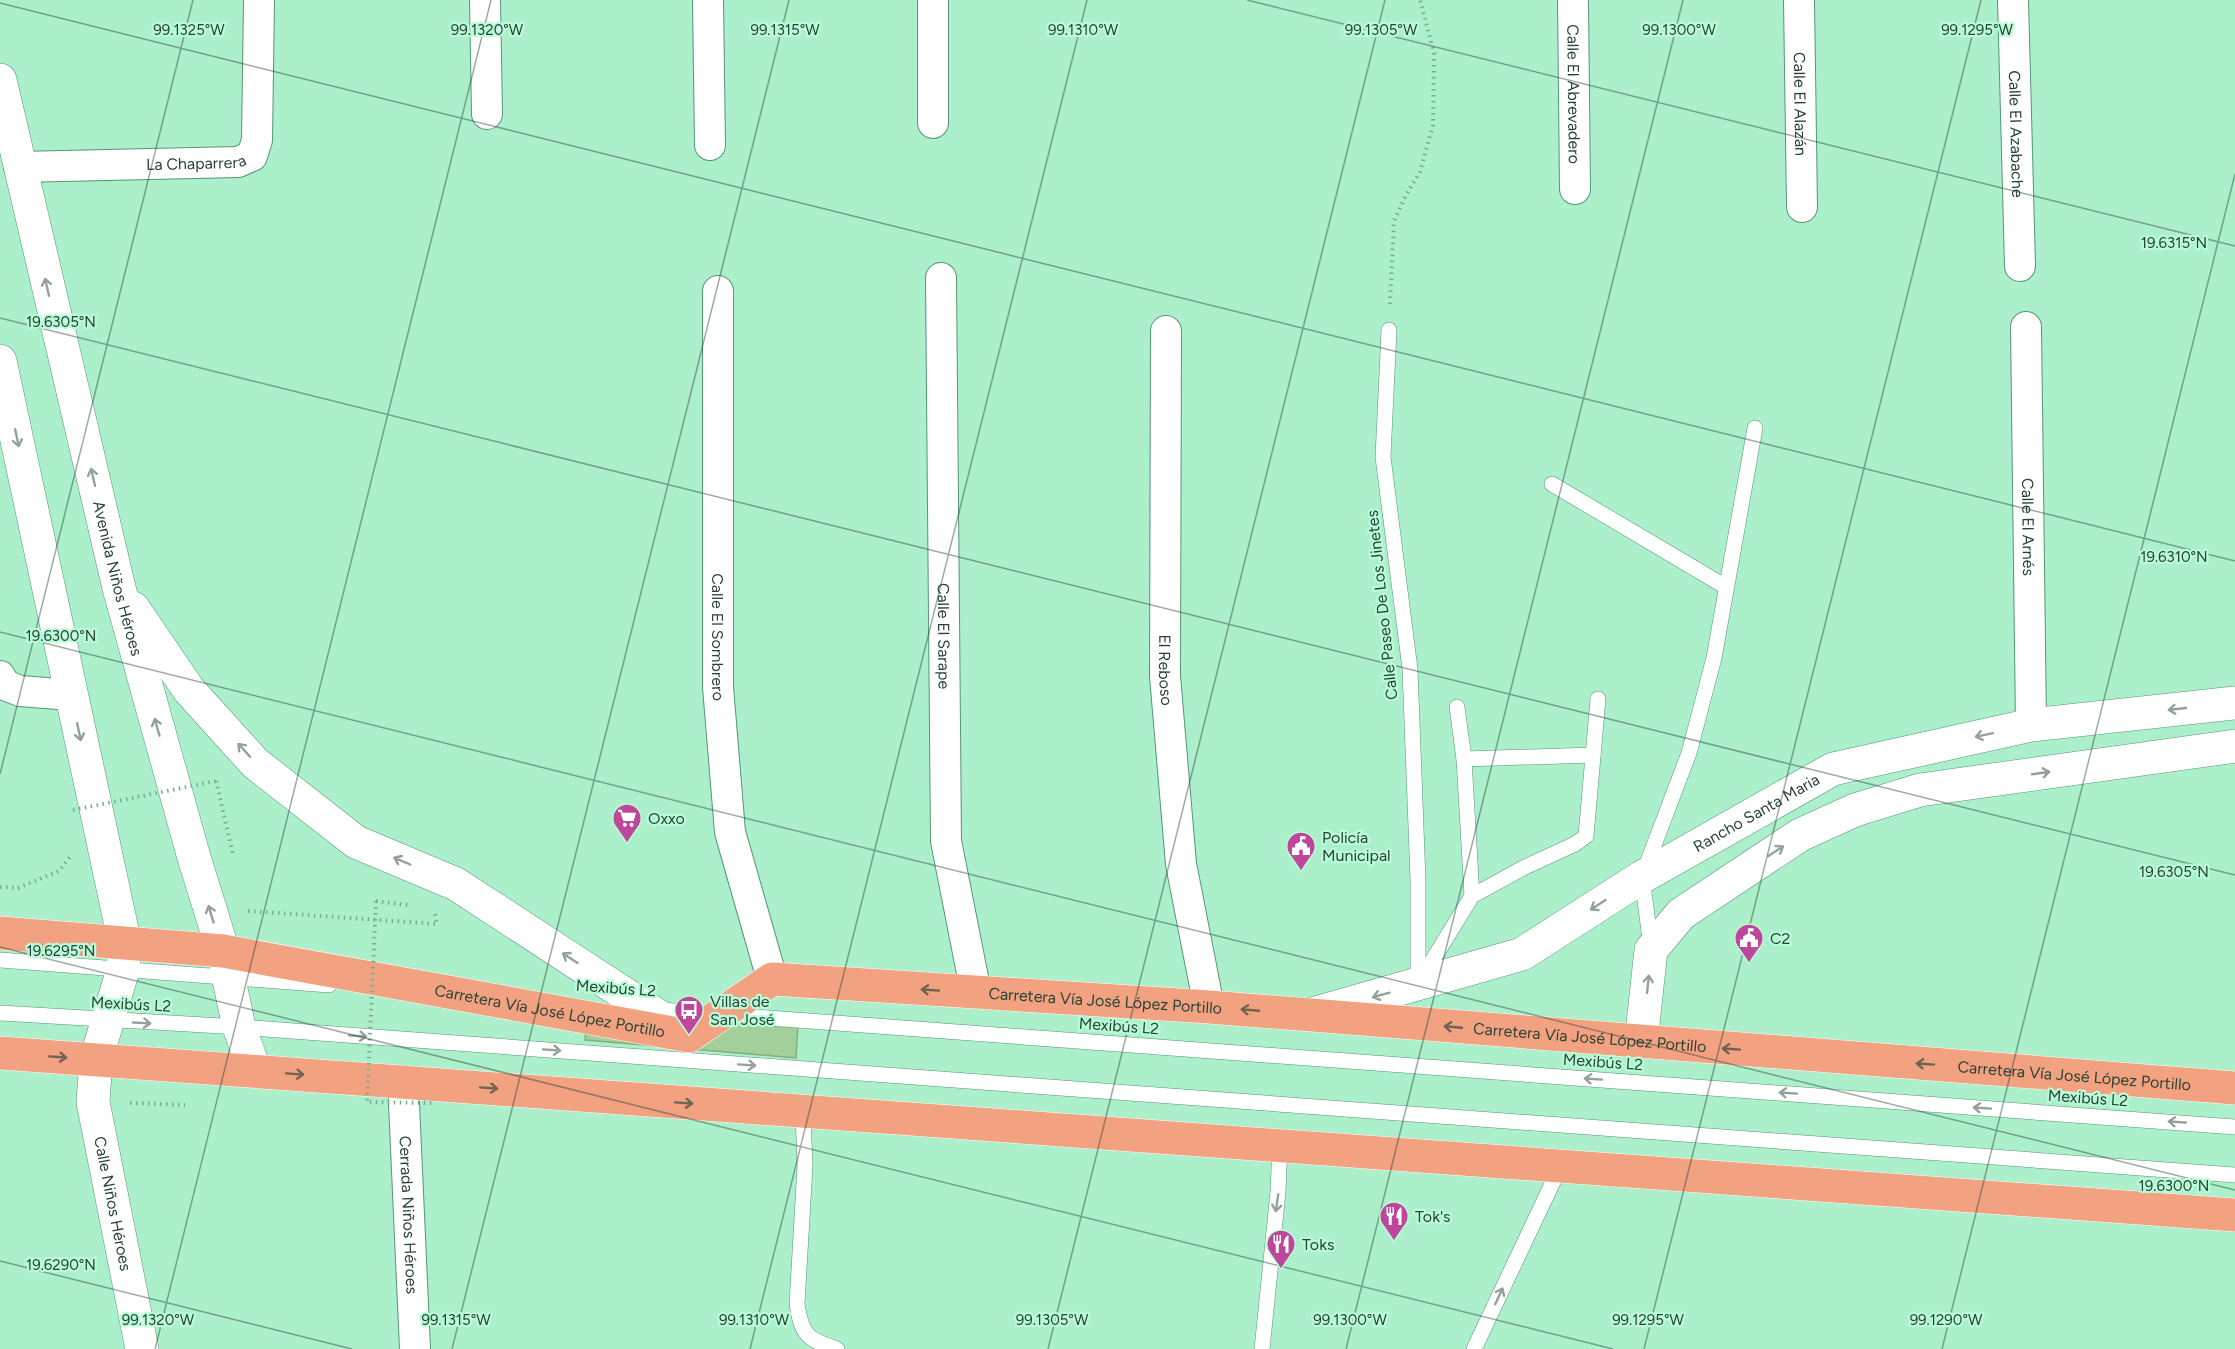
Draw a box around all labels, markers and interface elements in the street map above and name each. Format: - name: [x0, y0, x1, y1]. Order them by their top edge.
- text: 99.1325°W: [153, 21, 225, 39]
- text: 99.1320°W: [451, 21, 524, 39]
- text: 99.1315°W: [750, 21, 820, 39]
- text: 99.1310°W: [1048, 21, 1119, 39]
- text: 99.1305°W: [1345, 21, 1418, 39]
- text: 99.1300°W: [1642, 21, 1716, 39]
- text: 99.1295°W: [1941, 21, 2013, 39]
- street label: Calle El Abrevadero: [1564, 24, 1584, 164]
- street label: Calle El Alazán: [1790, 52, 1811, 156]
- street label: Calle El Azabache: [2005, 70, 2028, 198]
- street label: La Chaparrera: [146, 150, 249, 174]
- text: 19.6315°N: [2141, 234, 2207, 252]
- one-way arrow: [41, 278, 53, 297]
- text: 19.6305°N: [26, 313, 96, 331]
- one-way arrow: [11, 429, 23, 448]
- one-way arrow: [86, 468, 98, 487]
- street label: Calle El Arnés: [2018, 478, 2039, 576]
- street label: Avenida Niños Héroes: [89, 499, 147, 658]
- street label: Calle Paseo De Los Jinetes: [1363, 509, 1401, 701]
- text: 19.6310°N: [2140, 548, 2208, 566]
- street label: Calle El Sombrero: [708, 573, 729, 701]
- street label: Calle El Sarape: [934, 583, 954, 689]
- text: 19.6300°N: [26, 627, 96, 645]
- street label: El Reboso: [1155, 634, 1177, 706]
- one-way arrow: [2167, 704, 2187, 715]
- one-way arrow: [151, 718, 163, 737]
- one-way arrow: [74, 722, 85, 741]
- one-way arrow: [1975, 730, 1994, 742]
- one-way arrow: [237, 742, 251, 757]
- one-way arrow: [2030, 768, 2050, 779]
- street label: Rancho Santa Maria: [1690, 769, 1823, 856]
- supermarket icon: Oxxo: [611, 802, 643, 844]
- place label: Oxxo: [648, 809, 685, 828]
- place label: Policía Municipal: [1322, 828, 1391, 865]
- public building icon: Policía Municipal: [1285, 830, 1317, 872]
- one-way arrow: [1767, 845, 1784, 857]
- one-way arrow: [393, 855, 411, 866]
- text: 19.6305°N: [2139, 863, 2209, 881]
- one-way arrow: [1590, 899, 1607, 911]
- one-way arrow: [205, 905, 216, 924]
- public building icon: C2: [1733, 922, 1765, 964]
- place label: C2: [1770, 929, 1790, 948]
- text: 19.6295°N: [27, 942, 95, 960]
- one-way arrow: [562, 952, 579, 964]
- one-way arrow: [1643, 975, 1654, 994]
- street label: Mexibús L2: [575, 976, 657, 1000]
- street label: Carretera Vía José López Portillo: [433, 980, 667, 1041]
- street label: Carretera Vía José López Portillo: [988, 983, 1223, 1017]
- one-way arrow: [921, 984, 940, 995]
- one-way arrow: [1372, 989, 1391, 1001]
- street label: Mexibús L2: [90, 992, 172, 1016]
- place label: Villas de San José: [710, 992, 775, 1029]
- bus stop icon: Villas de San José: [673, 994, 705, 1036]
- one-way arrow: [1241, 1004, 1261, 1015]
- street label: Mexibús L2: [1078, 1014, 1160, 1038]
- one-way arrow: [132, 1017, 152, 1028]
- street label: Carretera Vía José López Portillo: [1473, 1018, 1707, 1056]
- one-way arrow: [1443, 1021, 1463, 1032]
- one-way arrow: [347, 1031, 367, 1042]
- one-way arrow: [1722, 1043, 1741, 1054]
- one-way arrow: [542, 1045, 562, 1056]
- street label: Mexibús L2: [1562, 1050, 1644, 1074]
- one-way arrow: [48, 1052, 68, 1063]
- street label: Carretera Vía José López Portillo: [1957, 1057, 2192, 1094]
- one-way arrow: [1916, 1058, 1936, 1069]
- one-way arrow: [736, 1059, 756, 1070]
- one-way arrow: [284, 1069, 304, 1080]
- one-way arrow: [1584, 1073, 1604, 1084]
- one-way arrow: [479, 1083, 499, 1094]
- street label: Mexibús L2: [2047, 1086, 2129, 1110]
- one-way arrow: [1778, 1088, 1798, 1099]
- one-way arrow: [673, 1098, 693, 1109]
- one-way arrow: [1973, 1102, 1993, 1113]
- one-way arrow: [2167, 1117, 2187, 1128]
- street label: Calle Niños Héroes: [91, 1135, 136, 1273]
- street label: Cerrada Niños Héroes: [396, 1135, 422, 1294]
- text: 19.6300°N: [2139, 1177, 2209, 1195]
- one-way arrow: [1271, 1193, 1282, 1212]
- restaurant icon: Tok's: [1378, 1200, 1410, 1242]
- place label: Tok's: [1415, 1207, 1451, 1226]
- restaurant icon: Toks: [1265, 1228, 1297, 1270]
- place label: Toks: [1302, 1235, 1334, 1254]
- text: 19.6290°N: [26, 1256, 96, 1274]
- one-way arrow: [1493, 1287, 1505, 1305]
- text: 99.1320°W: [122, 1311, 195, 1329]
- text: 99.1315°W: [421, 1311, 491, 1329]
- text: 99.1310°W: [719, 1311, 790, 1329]
- text: 99.1305°W: [1016, 1311, 1089, 1329]
- text: 99.1300°W: [1313, 1311, 1387, 1329]
- text: 99.1295°W: [1612, 1311, 1684, 1329]
- text: 99.1290°W: [1910, 1311, 1983, 1329]

